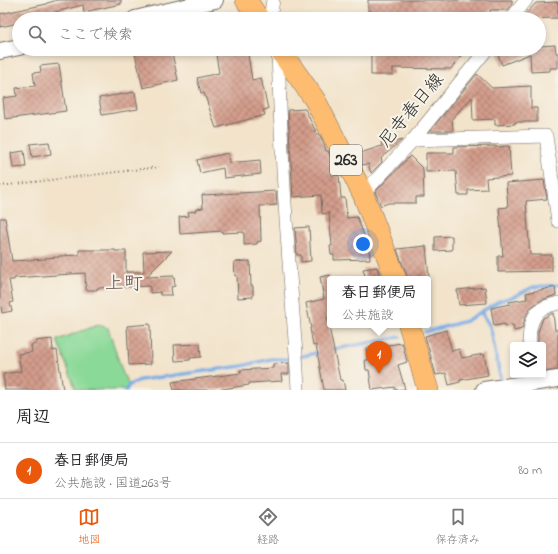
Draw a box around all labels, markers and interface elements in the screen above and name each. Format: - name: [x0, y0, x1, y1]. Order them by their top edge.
- search box: [12, 12, 546, 56]
- icon: search: [26, 23, 48, 45]
- text: ここで検索: [58, 24, 133, 46]
- street label: 尼寺春日線: [373, 68, 451, 154]
- road number: 263: [330, 145, 362, 175]
- your location: [353, 234, 373, 254]
- district label: 上町: [105, 271, 143, 298]
- popup: [327, 276, 431, 328]
- text: 春日郵便局: [341, 282, 417, 304]
- text: 公共施設: [341, 306, 394, 325]
- pin: 1: [366, 341, 392, 374]
- map controls: [510, 342, 546, 378]
- button: layers: [510, 342, 546, 378]
- text: 周辺: [16, 405, 50, 430]
- text: 春日郵便局: [54, 450, 129, 472]
- text: 1: [27, 461, 31, 480]
- text: 80 m: [518, 461, 542, 480]
- text: 公共施設 · 国道263号: [54, 474, 172, 493]
- tab: 地図: [78, 506, 100, 548]
- tab: 経路: [257, 506, 279, 548]
- tab: 保存済み: [436, 506, 480, 548]

